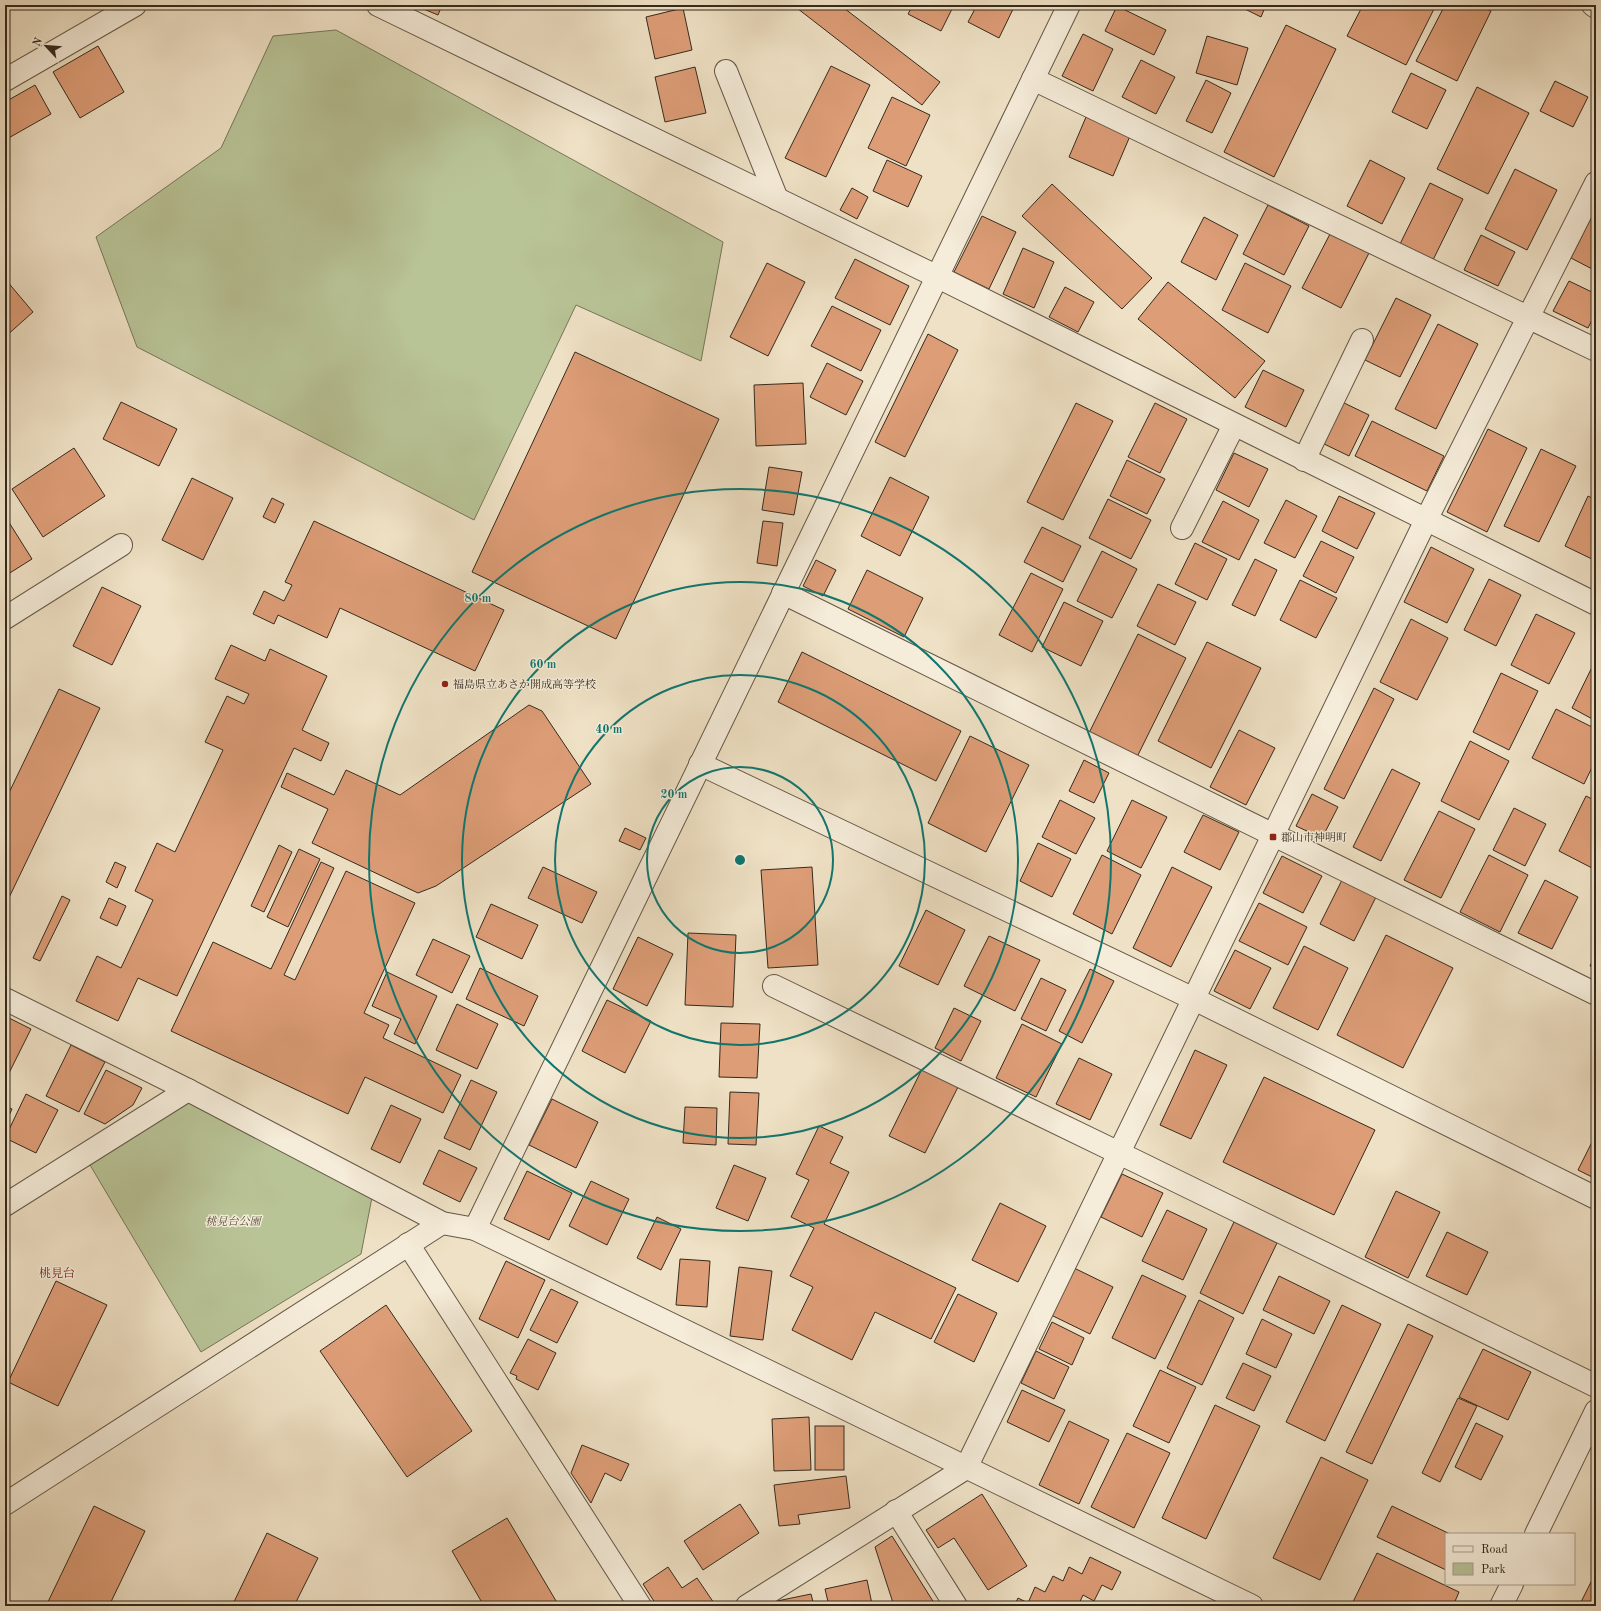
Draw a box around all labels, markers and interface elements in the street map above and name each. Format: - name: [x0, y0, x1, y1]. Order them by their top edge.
- north arrow: [26, 26, 66, 66]
- text: N: [32, 36, 45, 48]
- text: 80 m: [465, 593, 492, 605]
- text: 60 m: [530, 659, 557, 671]
- place label: 福島県立あさか開成高等学校: [453, 678, 596, 691]
- marker: 福島県立あさか開成高等学校: [440, 679, 450, 689]
- text: 40 m: [596, 724, 623, 736]
- text: 20 m: [661, 789, 688, 801]
- place label: 郡山市神明町: [1281, 831, 1347, 844]
- marker: 郡山市神明町: [1268, 832, 1278, 842]
- centre of rings: [733, 853, 747, 867]
- park label: 桃見台公園: [206, 1215, 262, 1228]
- district label: 桃見台: [39, 1266, 75, 1280]
- legend: [1445, 1533, 1575, 1585]
- text: Road: [1481, 1544, 1508, 1556]
- text: Park: [1481, 1564, 1506, 1576]

